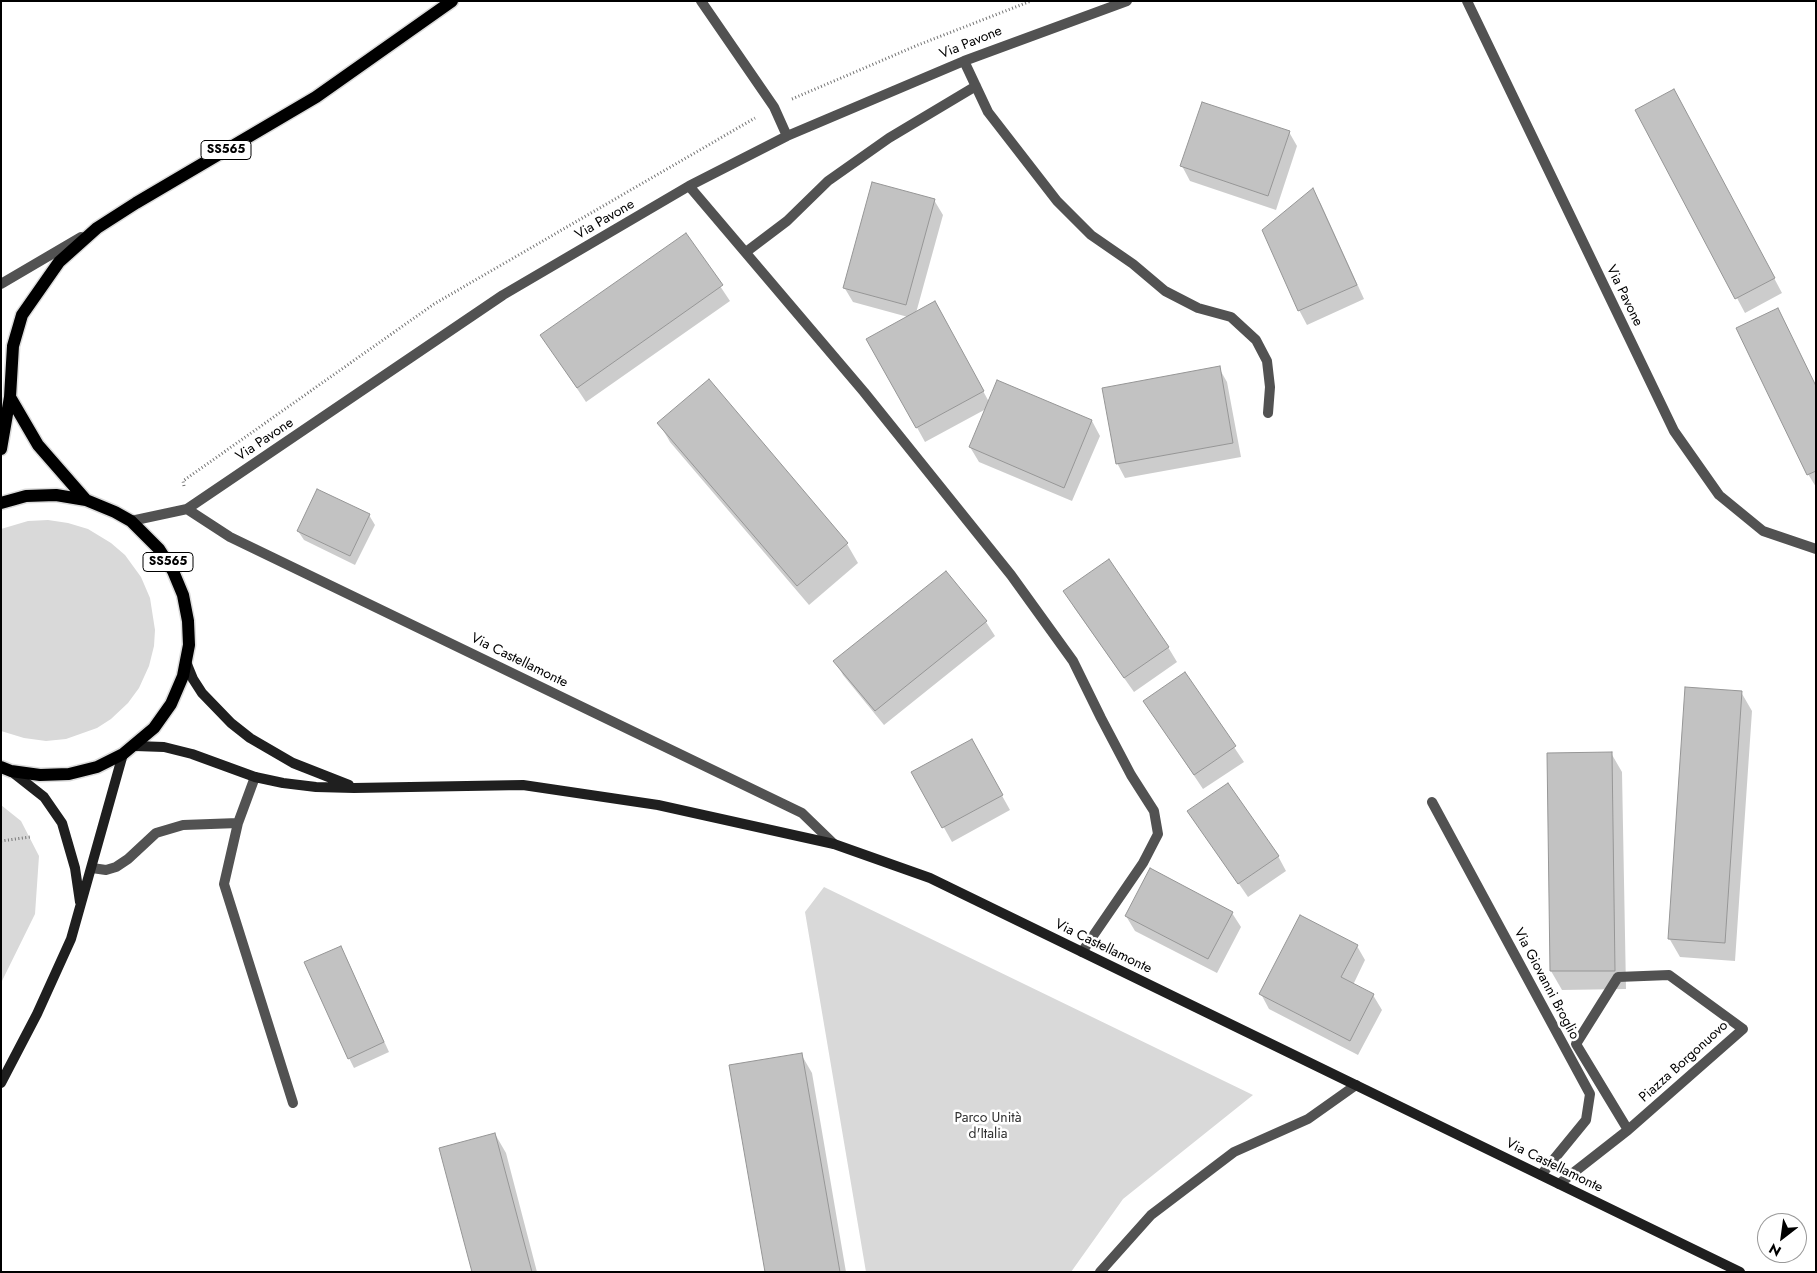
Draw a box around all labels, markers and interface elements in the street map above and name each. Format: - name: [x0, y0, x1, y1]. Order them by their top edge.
- street label: Via Pavone: [937, 23, 1005, 63]
- road number: SS565: [201, 140, 251, 160]
- street label: Via Pavone: [572, 196, 638, 244]
- street label: Via Pavone: [1602, 263, 1646, 329]
- street label: Via Pavone: [233, 415, 297, 465]
- road number: SS565: [143, 552, 193, 572]
- street label: Via Castellamonte: [468, 630, 570, 692]
- street label: Via Castellamonte: [1052, 916, 1154, 978]
- street label: Via Giovanni Broglio: [1510, 925, 1582, 1043]
- street label: Piazza Borgonuovo: [1636, 1018, 1732, 1106]
- park label: Parco Unità d'Italia: [954, 1111, 1022, 1144]
- street label: Via Castellamonte: [1503, 1135, 1605, 1197]
- north arrow: [1757, 1213, 1807, 1263]
- text: N: [1765, 1239, 1785, 1262]

